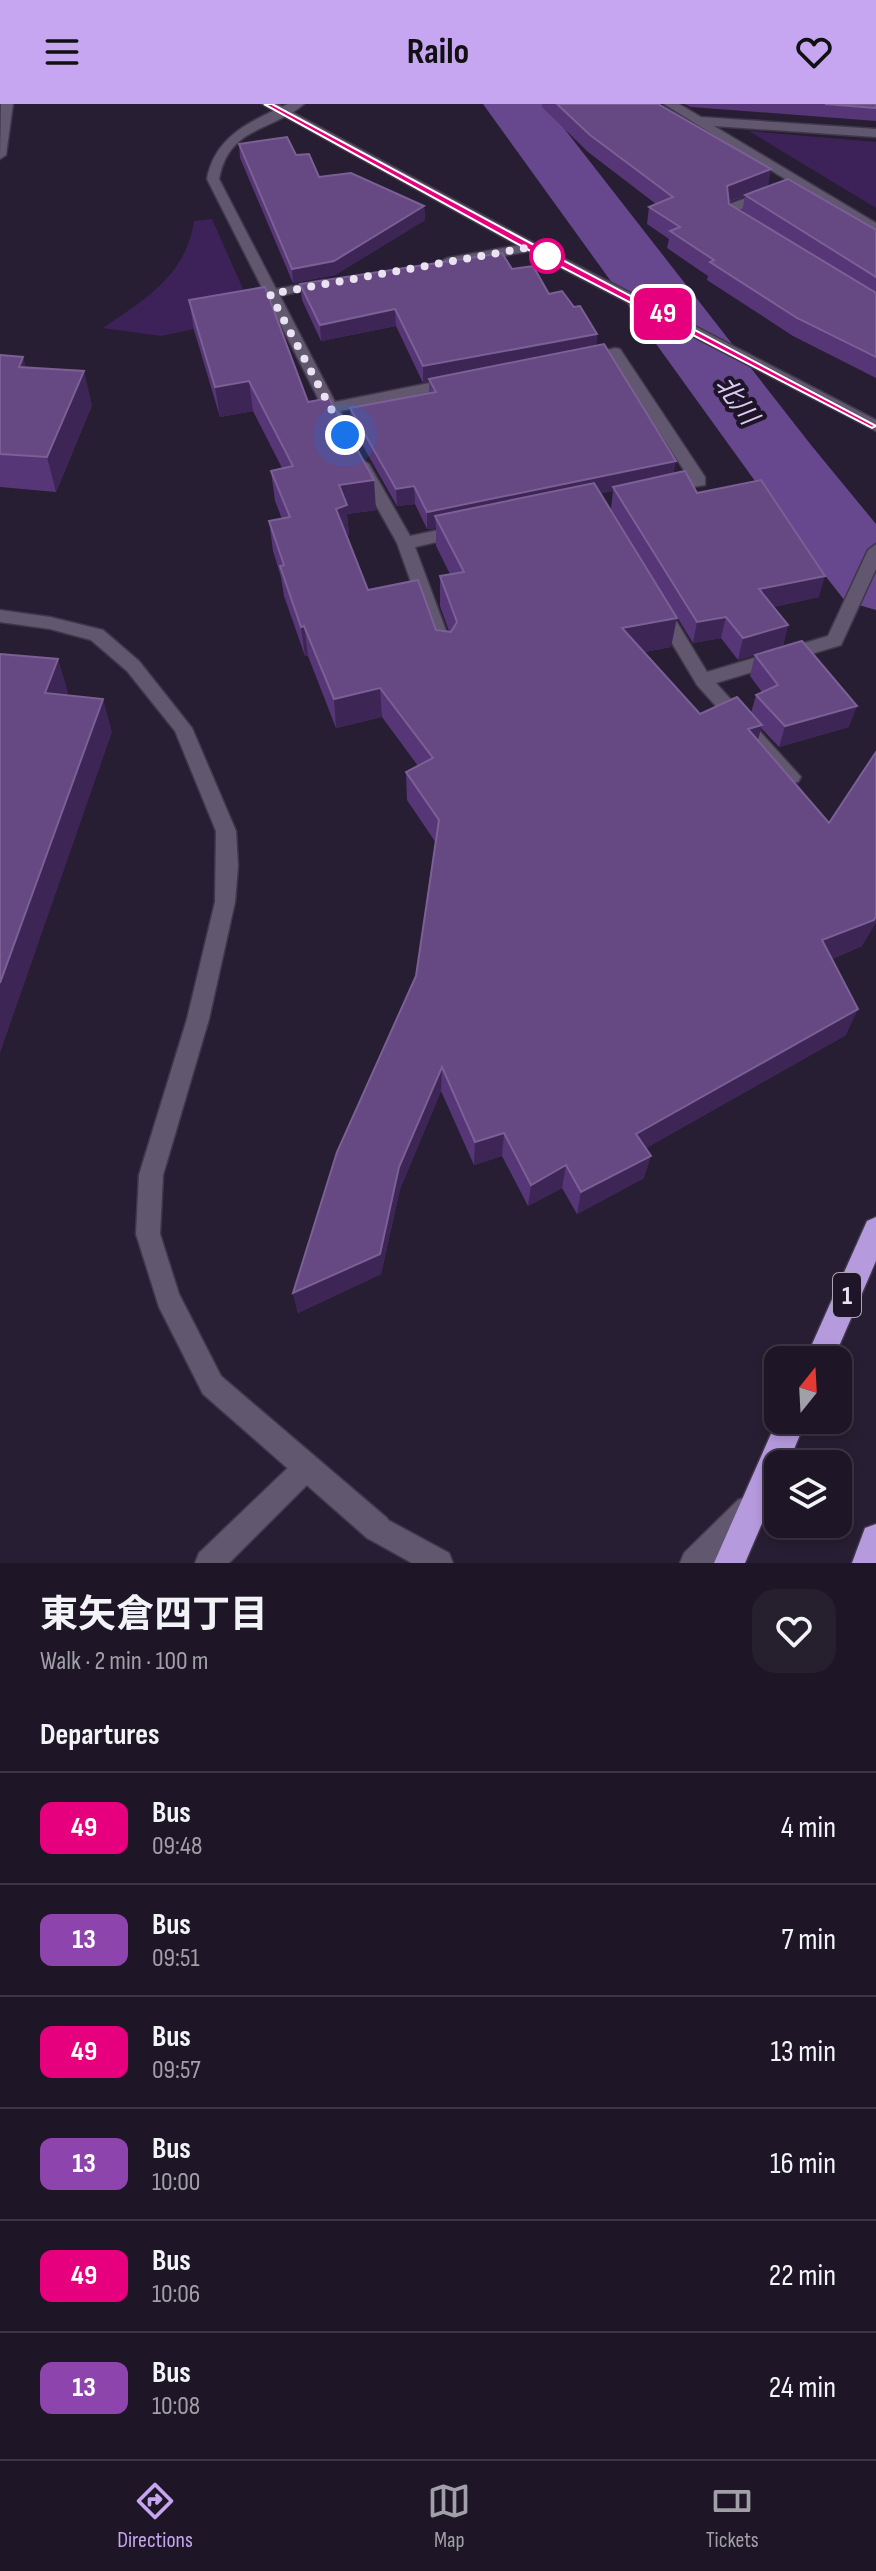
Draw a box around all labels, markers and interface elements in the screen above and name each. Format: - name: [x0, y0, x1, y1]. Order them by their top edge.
- icon: menu: [40, 30, 84, 74]
- icon: heart: [792, 30, 836, 74]
- text: Railo: [407, 31, 469, 74]
- unlabelled marker: [530, 239, 564, 273]
- line badge: 49: [627, 288, 699, 340]
- text: 49: [650, 297, 676, 330]
- water label: 北川: [708, 371, 765, 433]
- your location: [325, 415, 365, 455]
- road number: 1: [833, 1273, 861, 1317]
- north arrow: [764, 1346, 852, 1434]
- map controls: [764, 1346, 852, 1538]
- button: layers: [764, 1450, 852, 1538]
- button: heart: [752, 1589, 836, 1673]
- text: 東矢倉四丁目: [40, 1593, 268, 1638]
- text: Walk · 2 min · 100 m: [40, 1646, 209, 1677]
- text: Departures: [40, 1717, 160, 1753]
- text: Bus: [152, 1795, 191, 1831]
- text: 4 min: [781, 1810, 836, 1846]
- text: 49: [71, 1811, 97, 1844]
- text: 09:48: [152, 1831, 202, 1862]
- text: Bus: [152, 1907, 191, 1943]
- text: 7 min: [782, 1922, 836, 1958]
- text: 13: [72, 1923, 96, 1956]
- text: 09:51: [152, 1943, 200, 1974]
- text: Bus: [152, 2019, 191, 2055]
- text: 13 min: [770, 2034, 836, 2070]
- text: 49: [71, 2035, 97, 2068]
- text: 09:57: [152, 2055, 201, 2086]
- text: Bus: [152, 2131, 191, 2167]
- text: 16 min: [770, 2146, 836, 2182]
- text: 13: [72, 2147, 96, 2180]
- text: 10:00: [152, 2167, 200, 2198]
- text: Bus: [152, 2243, 191, 2279]
- text: 22 min: [769, 2258, 836, 2294]
- text: 49: [71, 2259, 97, 2292]
- text: 10:06: [152, 2279, 200, 2310]
- text: Bus: [152, 2355, 191, 2391]
- text: 24 min: [769, 2370, 836, 2406]
- text: 13: [72, 2371, 96, 2404]
- text: 10:08: [152, 2391, 200, 2422]
- tab: Directions: [117, 2479, 193, 2554]
- tab: Map: [427, 2479, 471, 2554]
- tab: Tickets: [706, 2479, 759, 2554]

